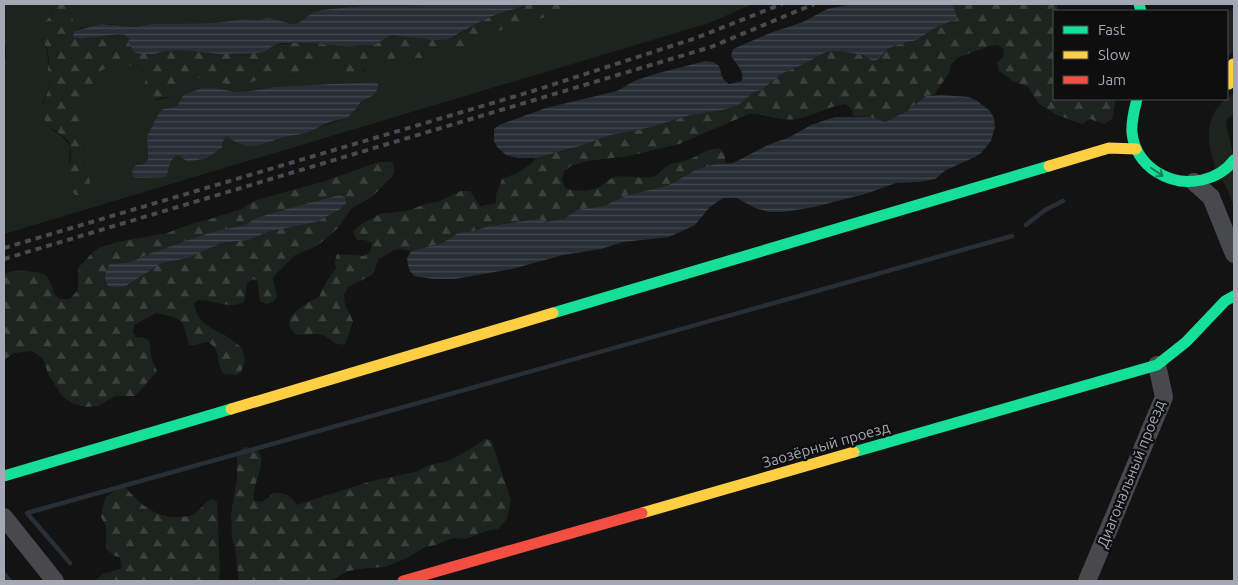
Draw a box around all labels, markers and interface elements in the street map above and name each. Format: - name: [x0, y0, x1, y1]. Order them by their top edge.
- legend: [1053, 10, 1228, 100]
- text: Fast: [1098, 21, 1126, 38]
- text: Slow: [1098, 46, 1131, 63]
- text: Jam: [1098, 71, 1126, 88]
- one-way arrow: [1149, 167, 1163, 177]
- street label: Диагональный проезд: [1093, 397, 1168, 550]
- street label: Заозёрный проезд: [760, 418, 892, 471]

